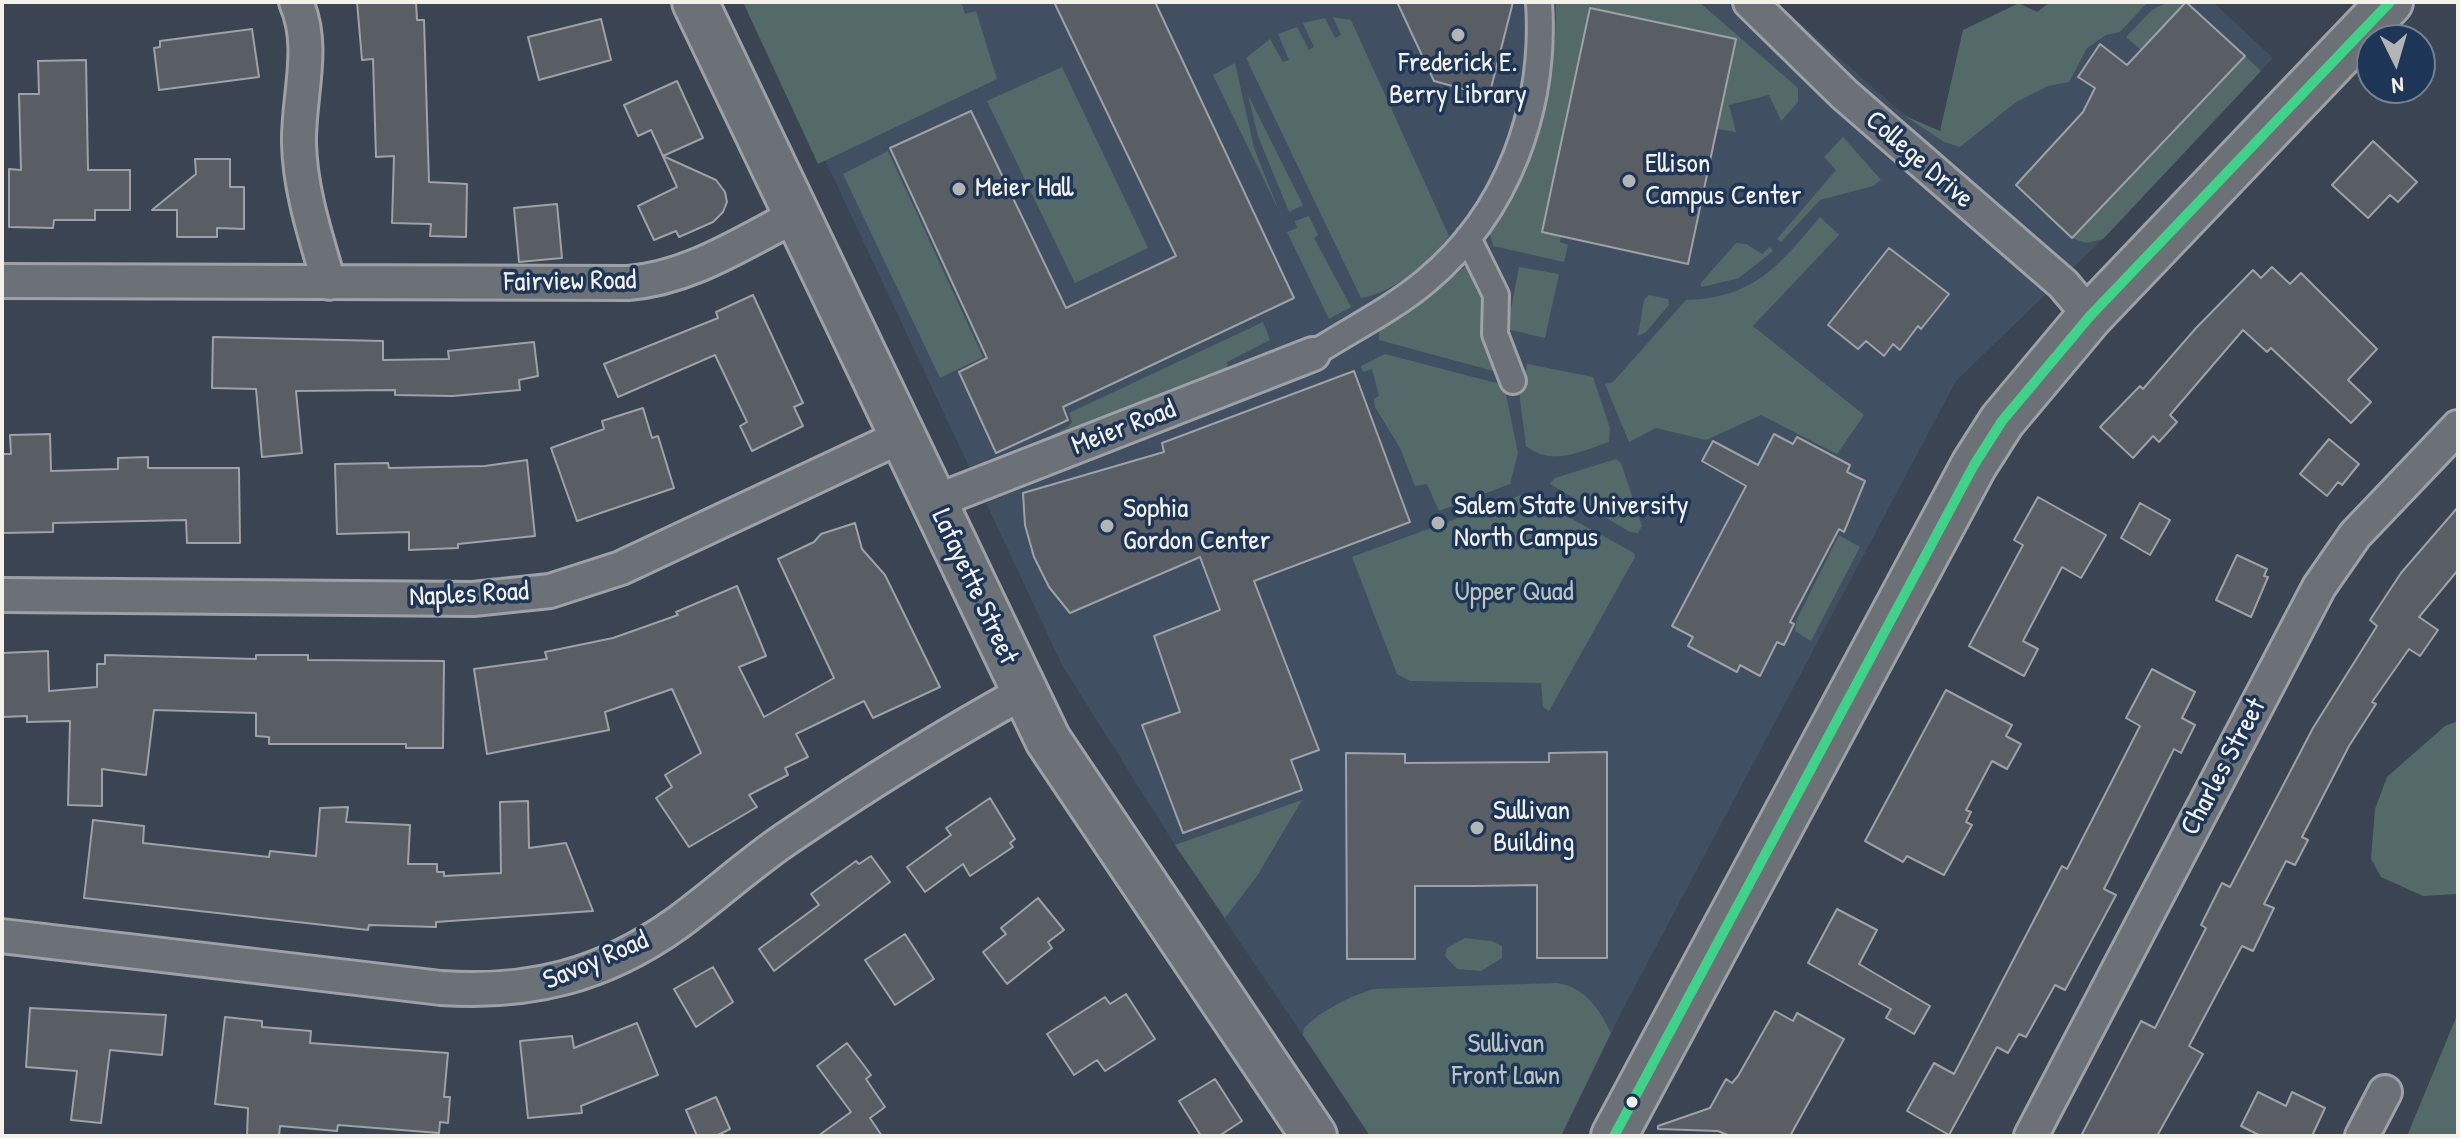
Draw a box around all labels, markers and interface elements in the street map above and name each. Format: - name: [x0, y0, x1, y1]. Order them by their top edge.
- north arrow: [2356, 24, 2436, 104]
- marker: Frederick E. Berry Library: [1449, 26, 1467, 44]
- place label: Frederick E. Berry Library: [1389, 47, 1527, 113]
- text: N: [2391, 70, 2405, 101]
- street label: College Drive: [1858, 104, 1980, 216]
- place label: Ellison Campus Center: [1645, 148, 1801, 214]
- place label: Meier Hall: [975, 172, 1074, 206]
- marker: Ellison Campus Center: [1620, 172, 1638, 190]
- marker: Meier Hall: [950, 180, 968, 198]
- street label: Fairview Road: [503, 264, 637, 300]
- street label: Meier Road: [1067, 393, 1181, 463]
- place label: Salem State University North Campus: [1454, 490, 1689, 556]
- place label: Sophia Gordon Center: [1123, 493, 1271, 559]
- street label: Lafayette Street: [923, 504, 1025, 670]
- marker: Salem State University North Campus: [1429, 514, 1447, 532]
- marker: Sophia Gordon Center: [1098, 517, 1116, 535]
- street label: Naples Road: [408, 575, 530, 615]
- park label: Upper Quad: [1454, 576, 1574, 610]
- street label: Charles Street: [2174, 693, 2274, 841]
- place label: Sullivan Building: [1493, 795, 1574, 861]
- marker: Sullivan Building: [1468, 819, 1486, 837]
- street label: Savoy Road: [539, 924, 653, 998]
- park label: Sullivan Front Lawn: [1452, 1028, 1560, 1094]
- unlabelled marker: [1624, 1094, 1640, 1110]

